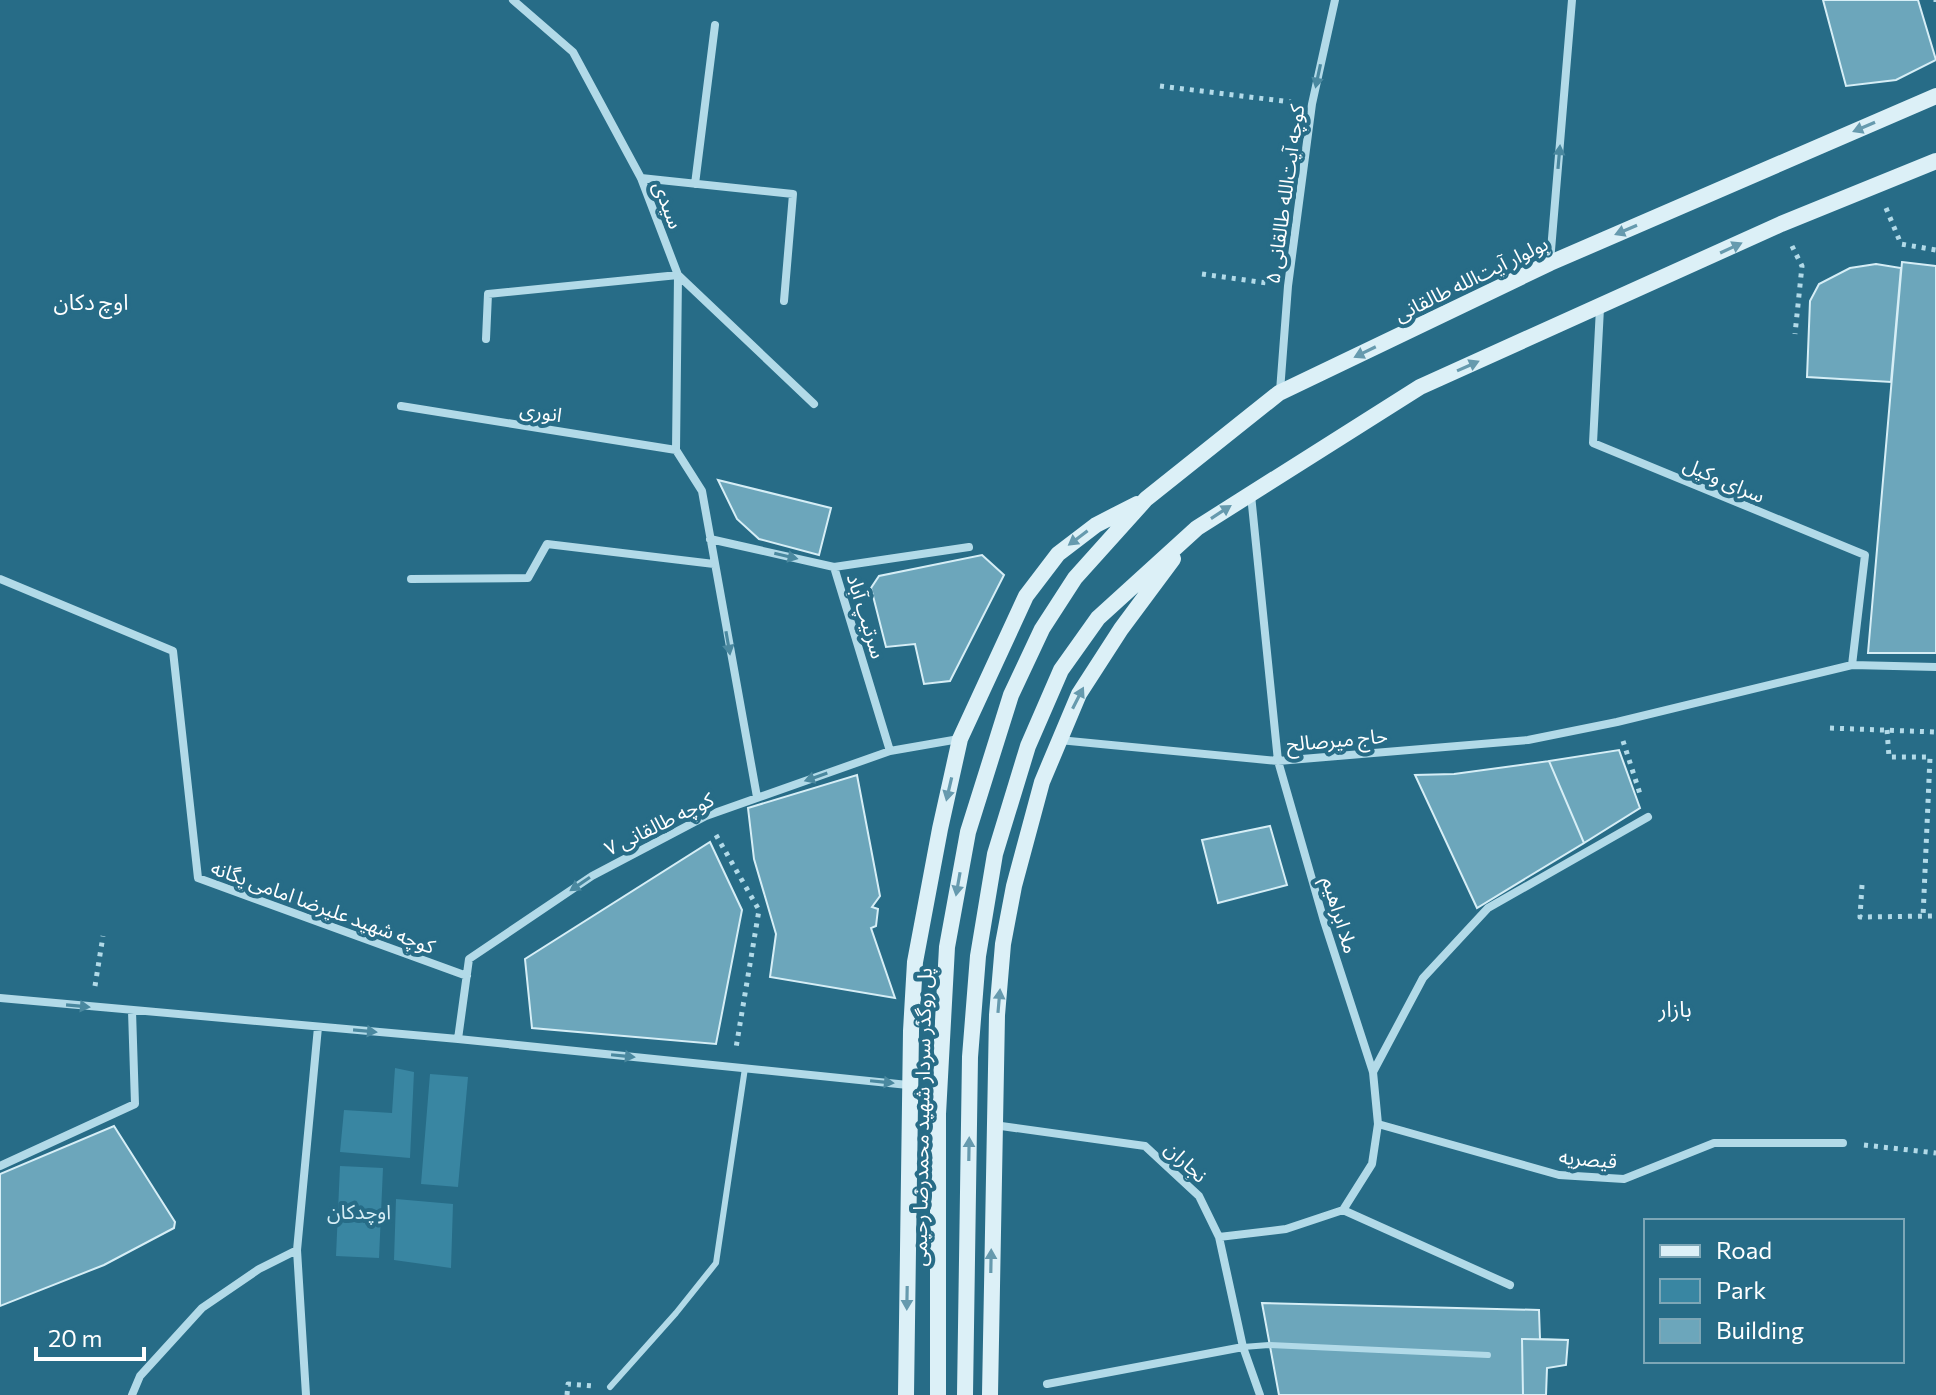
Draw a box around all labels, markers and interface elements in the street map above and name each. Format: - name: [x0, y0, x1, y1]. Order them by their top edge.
- one-way arrow: [1311, 64, 1324, 89]
- street label: کوچه آیت‌الله طالقانی ۵: [1260, 102, 1311, 285]
- one-way arrow: [1853, 120, 1876, 133]
- one-way arrow: [1553, 144, 1566, 169]
- street label: سیدی: [648, 177, 689, 232]
- one-way arrow: [1614, 223, 1638, 236]
- street label: بولوار آیت‌الله طالقانی: [1390, 231, 1552, 327]
- one-way arrow: [1719, 241, 1742, 254]
- district label: اوچ دکان: [54, 288, 128, 319]
- one-way arrow: [1353, 345, 1377, 359]
- one-way arrow: [1456, 359, 1480, 372]
- street label: انوری: [518, 396, 564, 427]
- street label: سرای وکیل: [1680, 451, 1769, 508]
- one-way arrow: [1210, 505, 1231, 520]
- one-way arrow: [1068, 530, 1089, 545]
- one-way arrow: [773, 550, 798, 563]
- street label: سرتیپ آباد: [840, 570, 891, 662]
- one-way arrow: [723, 631, 735, 656]
- one-way arrow: [1072, 686, 1085, 709]
- street label: حاج میرصالح: [1285, 723, 1389, 759]
- one-way arrow: [804, 771, 828, 783]
- one-way arrow: [942, 777, 955, 802]
- street label: کوچه طالقانی ۷: [600, 786, 719, 862]
- street label: کوچه شهید علیرضا امامی یگانه: [207, 854, 439, 960]
- one-way arrow: [952, 871, 964, 896]
- street label: ملا ابراهیم: [1314, 874, 1364, 957]
- one-way arrow: [569, 876, 591, 891]
- street label: پل روگذر سردار شهید محمدرضا رحیمی: [906, 967, 938, 1267]
- one-way arrow: [992, 988, 1005, 1013]
- district label: بازار: [1657, 995, 1692, 1023]
- one-way arrow: [66, 999, 91, 1012]
- one-way arrow: [353, 1024, 378, 1037]
- one-way arrow: [611, 1049, 636, 1062]
- one-way arrow: [870, 1076, 895, 1089]
- one-way arrow: [963, 1136, 975, 1161]
- street label: نجاران: [1160, 1136, 1213, 1188]
- street label: قیصریه: [1558, 1144, 1618, 1174]
- park label: اوچدکان: [327, 1199, 391, 1225]
- legend: [1644, 1219, 1904, 1363]
- text: Road: [1716, 1235, 1772, 1264]
- one-way arrow: [985, 1248, 997, 1273]
- text: Park: [1716, 1275, 1766, 1304]
- one-way arrow: [900, 1286, 913, 1311]
- scale bar: [36, 1311, 144, 1361]
- text: Building: [1716, 1315, 1804, 1344]
- text: 20 m: [48, 1323, 102, 1352]

